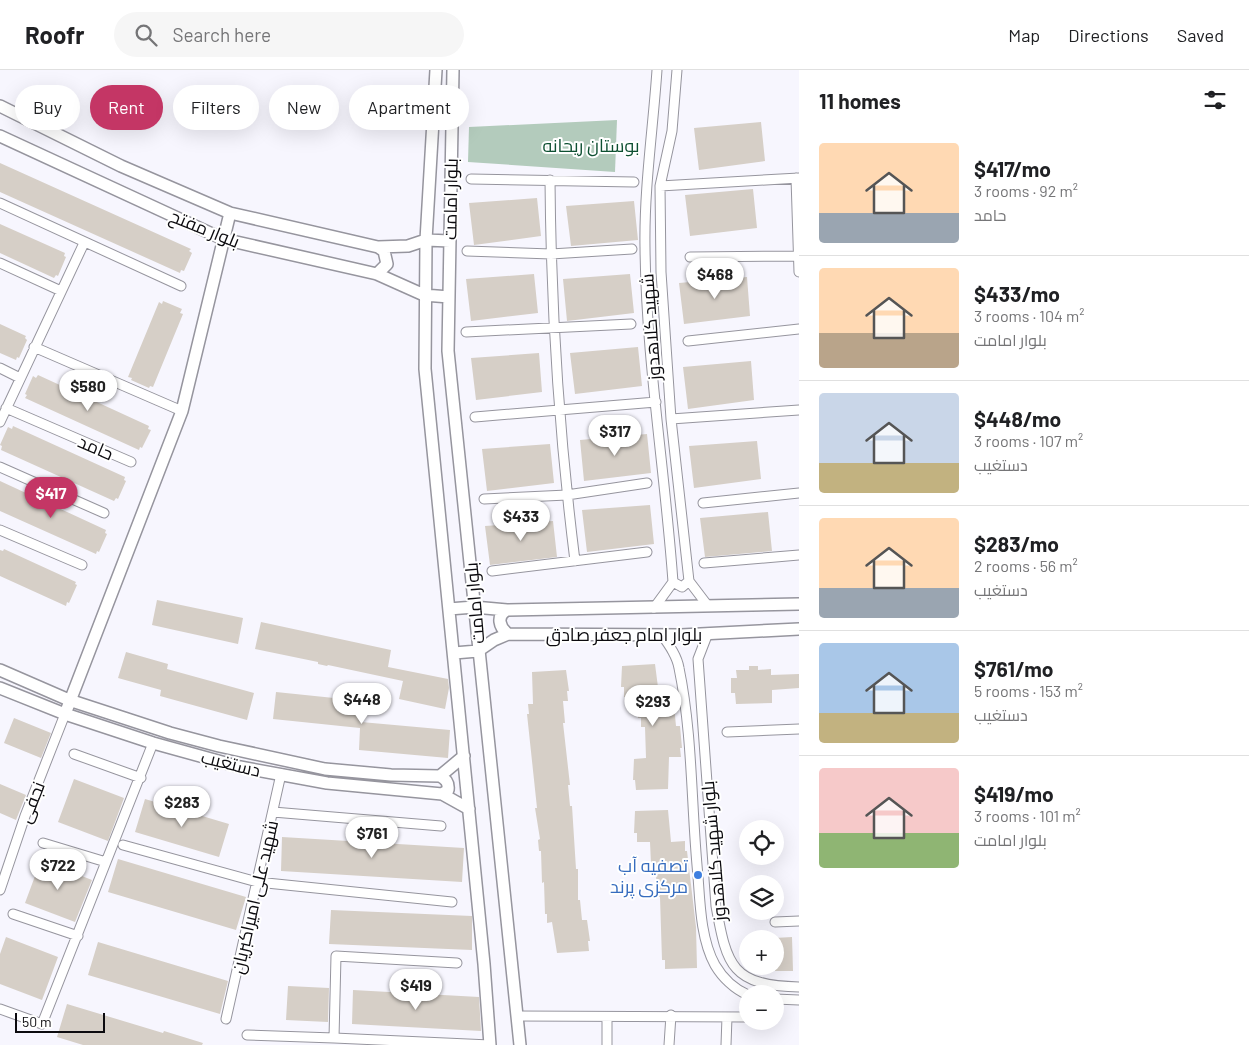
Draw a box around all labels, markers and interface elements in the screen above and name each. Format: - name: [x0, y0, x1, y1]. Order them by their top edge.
- search box: [114, 12, 464, 57]
- text: Roofr: [25, 20, 84, 49]
- icon: search: [132, 21, 160, 49]
- text: Search here: [172, 23, 271, 46]
- text: Map: [1008, 24, 1040, 46]
- text: Directions: [1068, 24, 1149, 46]
- text: Saved: [1177, 24, 1224, 46]
- chip: Buy: [15, 85, 80, 130]
- chip: Rent: [90, 85, 163, 130]
- chip: Filters: [173, 85, 259, 130]
- chip: New: [269, 85, 339, 130]
- chip: Apartment: [349, 85, 469, 130]
- icon: filters: [1201, 86, 1229, 114]
- text: 11 homes: [819, 88, 901, 113]
- park label: بوستان ریحانه: [542, 134, 640, 157]
- text: $417/mo: [974, 156, 1051, 181]
- street label: بلوار امامت: [438, 158, 463, 240]
- icon: home: [859, 163, 919, 223]
- text: 3 rooms · 92 m²: [974, 181, 1078, 200]
- street label: بلوار مفتح: [166, 204, 243, 254]
- text: حامد: [974, 205, 1006, 224]
- pin: $468: [685, 258, 745, 300]
- text: $468: [697, 264, 733, 283]
- street label: شهید کلاهدوز: [635, 273, 666, 382]
- text: $433/mo: [974, 281, 1060, 306]
- icon: home: [859, 288, 919, 348]
- text: 3 rooms · 104 m²: [974, 306, 1084, 325]
- text: بلوار امامت: [974, 330, 1047, 349]
- pin: $580: [58, 370, 118, 412]
- text: $580: [70, 376, 106, 395]
- text: $448/mo: [974, 406, 1061, 431]
- icon: home: [859, 413, 919, 473]
- pin: $317: [585, 414, 645, 457]
- text: $317: [599, 421, 631, 440]
- street label: حامد: [75, 430, 117, 464]
- text: 3 rooms · 107 m²: [974, 431, 1083, 450]
- text: دستغیب: [974, 455, 1028, 474]
- pin: $417: [21, 476, 81, 519]
- text: $417: [36, 483, 66, 502]
- pin: $433: [491, 500, 551, 542]
- text: $433: [503, 506, 539, 525]
- text: $283/mo: [974, 531, 1059, 556]
- icon: home: [859, 538, 919, 598]
- text: 2 rooms · 56 m²: [974, 556, 1078, 575]
- street label: بلوار امامت: [459, 561, 490, 645]
- text: دستغیب: [974, 580, 1028, 599]
- street label: بلوار امام جعفر صادق: [546, 623, 702, 647]
- text: $761/mo: [974, 656, 1054, 681]
- icon: home: [859, 663, 919, 723]
- text: 5 rooms · 153 m²: [974, 681, 1083, 700]
- pin: $448: [332, 682, 392, 725]
- pin: $293: [623, 684, 683, 727]
- text: $448: [343, 689, 381, 708]
- text: $293: [635, 691, 671, 710]
- text: دستغیب: [974, 705, 1028, 724]
- street label: دستغیب: [199, 745, 263, 781]
- street label: نجفی: [13, 778, 50, 826]
- street label: بلوار شهید کلاهدوز: [696, 780, 731, 923]
- text: $419/mo: [974, 781, 1054, 806]
- pin: $283: [152, 786, 212, 828]
- icon: home: [859, 788, 919, 848]
- text: $283: [164, 792, 200, 811]
- text: 3 rooms · 101 m²: [974, 806, 1081, 825]
- pin: $761: [342, 816, 402, 859]
- street label: شهید علی امیراکبریان: [226, 818, 283, 976]
- map controls: [739, 820, 784, 1030]
- button: locate: [739, 820, 784, 865]
- text: $761: [356, 823, 388, 842]
- text: بلوار امامت: [974, 830, 1047, 849]
- pin: $722: [28, 848, 88, 891]
- place label: تصفیه آب مرکزی پرند: [610, 854, 688, 899]
- text: $722: [40, 855, 76, 874]
- marker: تصفیه آب مرکزی پرند: [692, 869, 704, 881]
- button: layers: [739, 875, 784, 920]
- button: +: [739, 930, 784, 975]
- pin: $419: [386, 968, 446, 1011]
- text: $419: [400, 975, 432, 994]
- button: −: [739, 985, 784, 1030]
- scale bar: [15, 1010, 105, 1033]
- text: 50 m: [22, 1013, 51, 1030]

